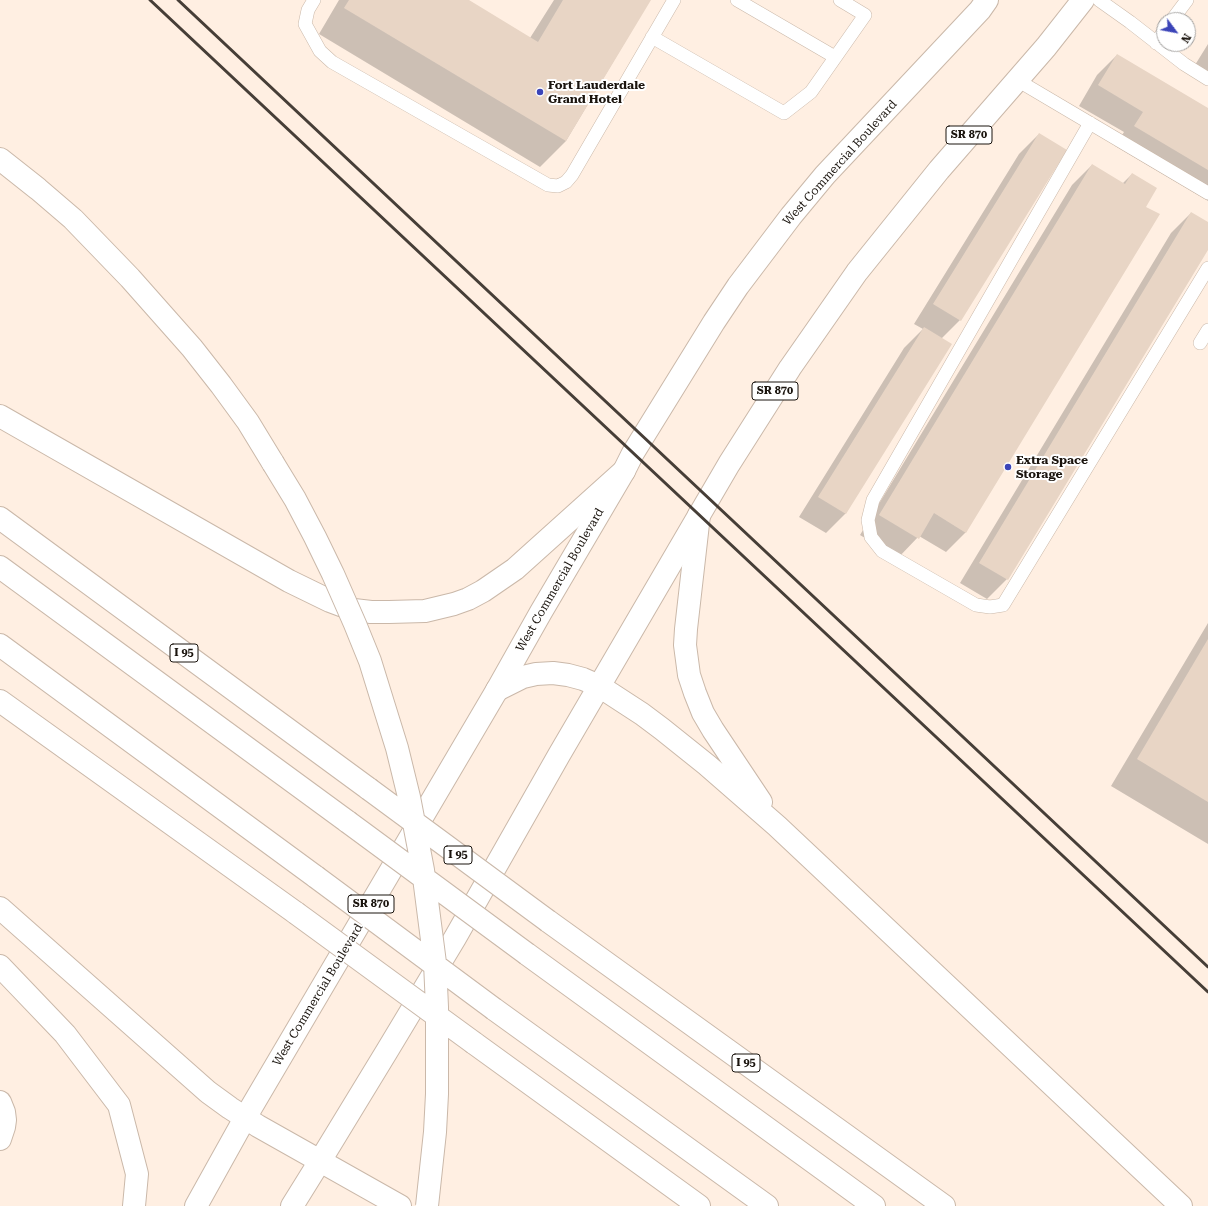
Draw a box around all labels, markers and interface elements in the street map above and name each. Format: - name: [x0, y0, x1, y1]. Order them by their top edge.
- north arrow: [1156, 12, 1196, 52]
- text: N: [1178, 31, 1194, 45]
- place label: Fort Lauderdale Grand Hotel: [548, 78, 645, 106]
- marker: Fort Lauderdale Grand Hotel: [535, 87, 545, 97]
- street label: West Commercial Boulevard: [780, 97, 900, 229]
- road number: SR 870: [946, 126, 992, 144]
- road number: SR 870: [752, 382, 798, 400]
- place label: Extra Space Storage: [1016, 453, 1088, 481]
- marker: Extra Space Storage: [1003, 462, 1013, 472]
- street label: West Commercial Boulevard: [513, 506, 607, 654]
- road number: I 95: [170, 644, 198, 662]
- road number: I 95: [444, 846, 472, 864]
- road number: SR 870: [348, 895, 394, 913]
- street label: West Commercial Boulevard: [270, 921, 366, 1069]
- road number: I 95: [732, 1054, 760, 1072]

